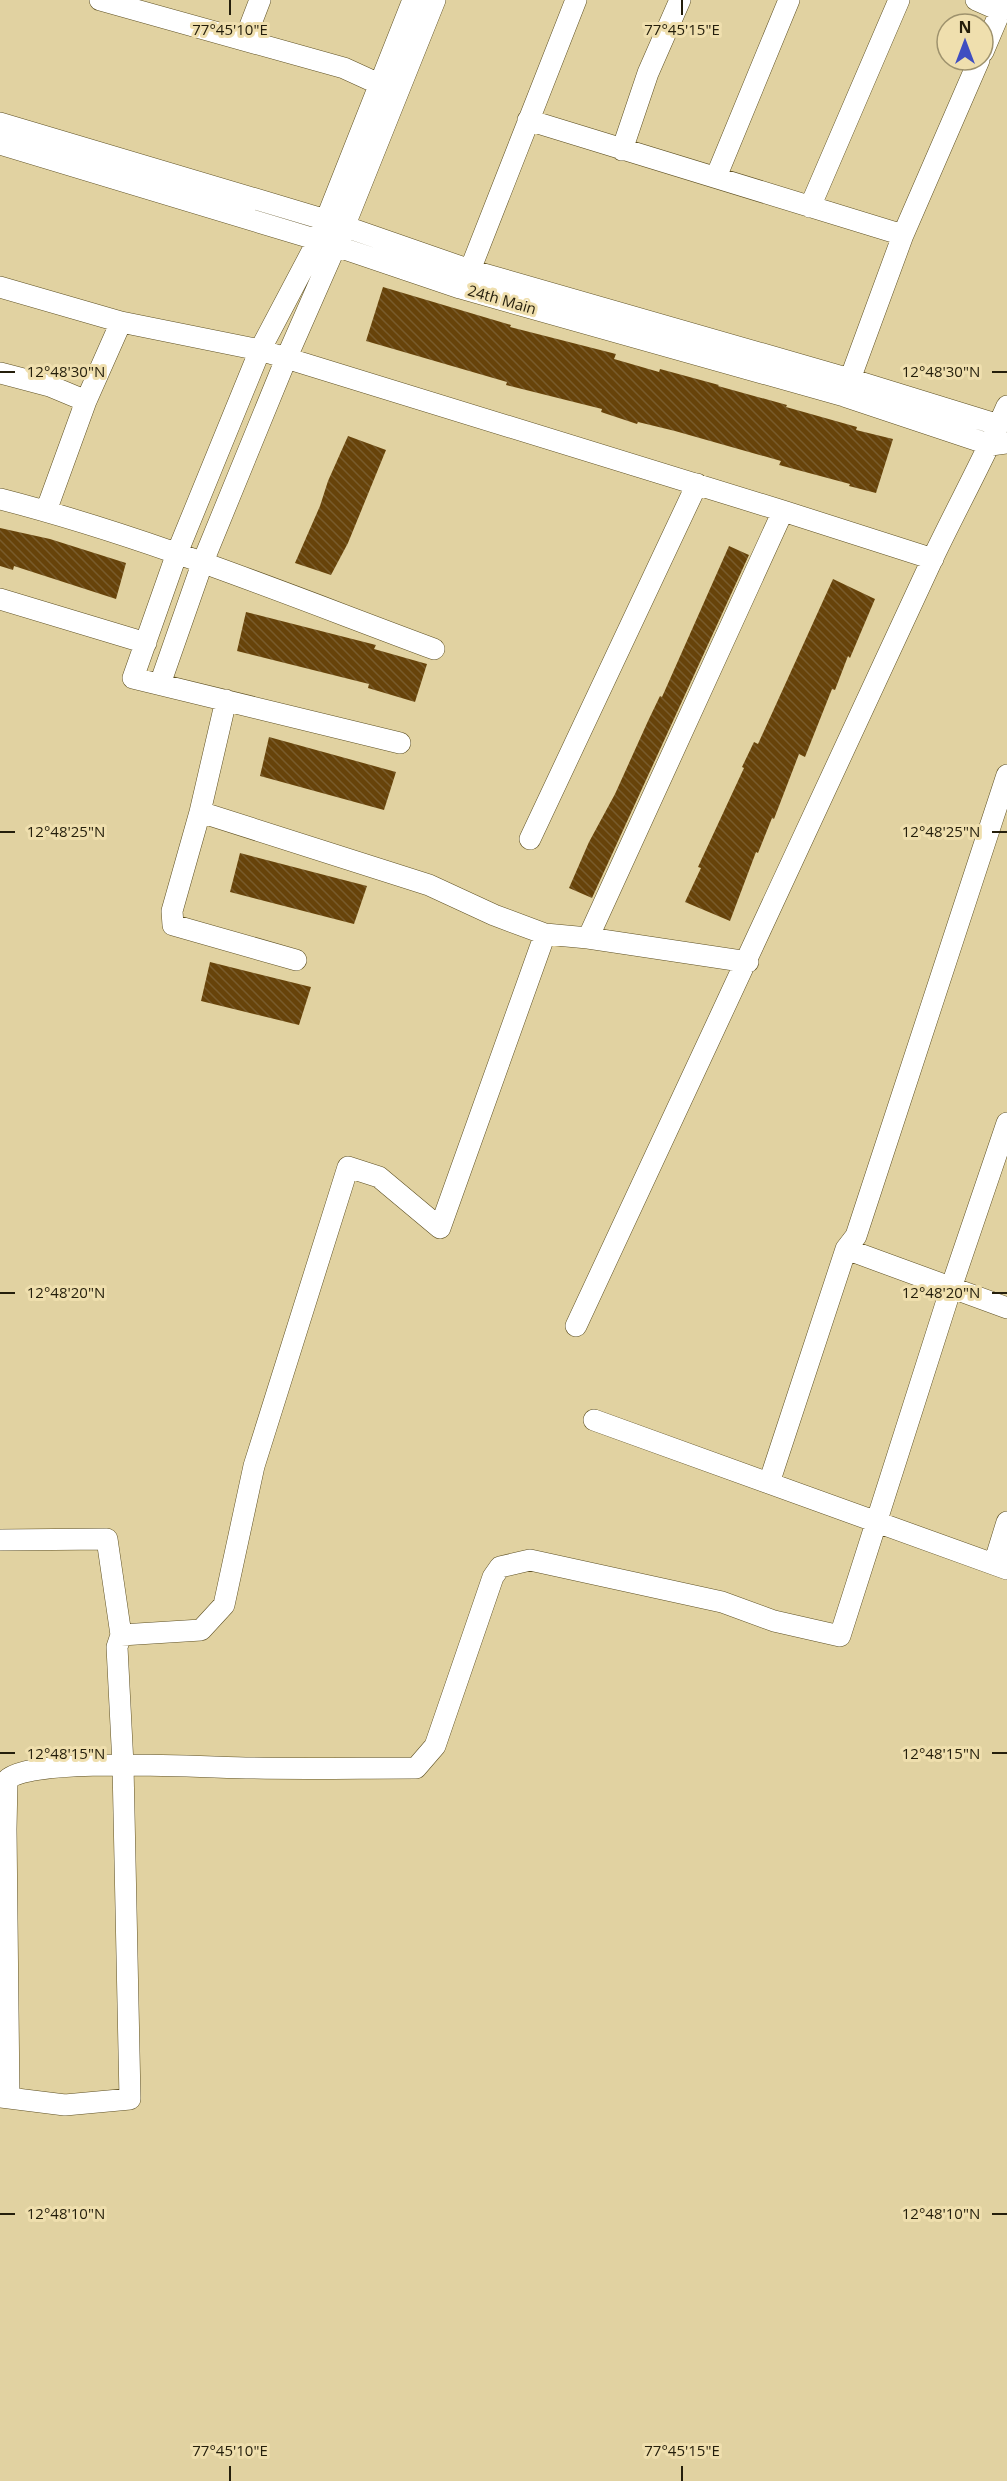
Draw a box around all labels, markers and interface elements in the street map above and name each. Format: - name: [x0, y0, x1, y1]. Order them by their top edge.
- north arrow: [935, 12, 995, 72]
- text: N: [958, 16, 972, 38]
- text: 77°45'10"E: [192, 19, 268, 39]
- text: 77°45'15"E: [644, 19, 720, 39]
- street label: 24th Main: [466, 280, 539, 318]
- text: 12°48'30"N: [27, 361, 105, 381]
- text: 12°48'30"N: [902, 361, 980, 381]
- text: 12°48'25"N: [27, 821, 105, 841]
- text: 12°48'25"N: [902, 821, 980, 841]
- text: 12°48'20"N: [27, 1282, 105, 1302]
- text: 12°48'20"N: [902, 1282, 980, 1302]
- text: 12°48'15"N: [27, 1743, 105, 1763]
- text: 12°48'15"N: [902, 1743, 980, 1763]
- text: 12°48'10"N: [27, 2203, 105, 2223]
- text: 12°48'10"N: [902, 2203, 980, 2223]
- text: 77°45'10"E: [192, 2440, 268, 2460]
- text: 77°45'15"E: [644, 2440, 720, 2460]

